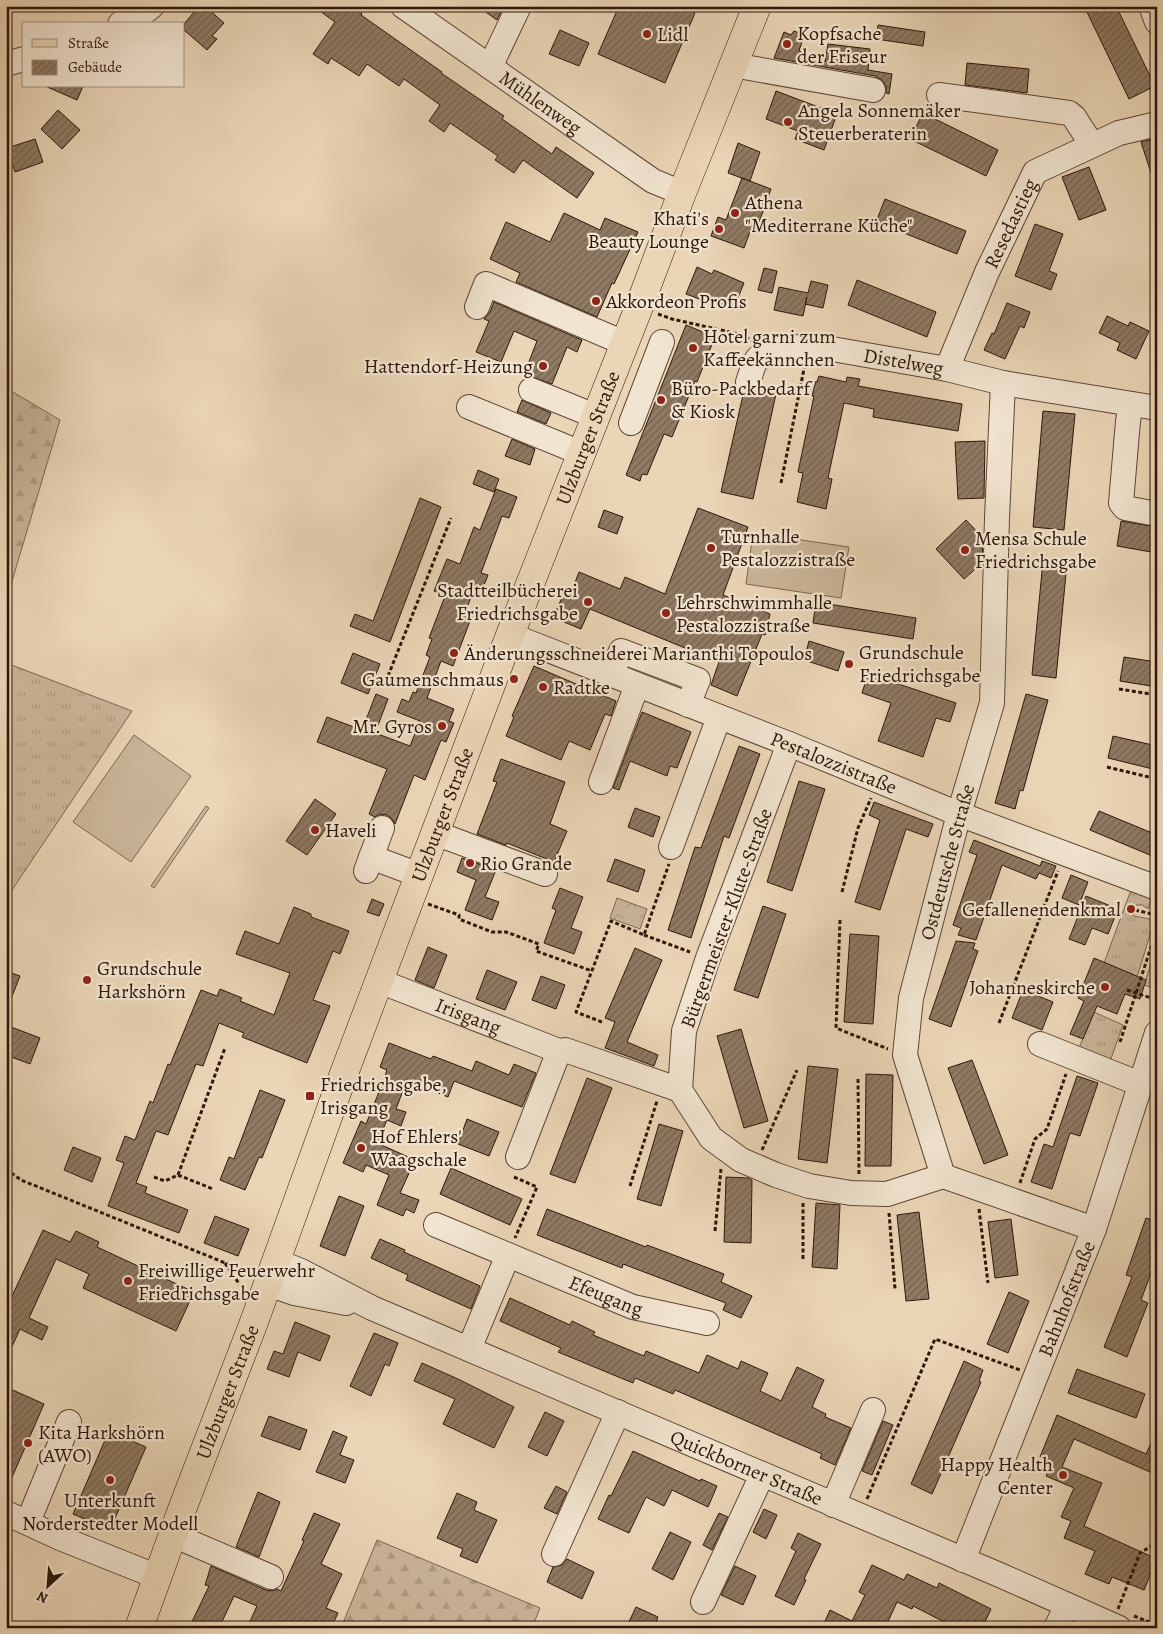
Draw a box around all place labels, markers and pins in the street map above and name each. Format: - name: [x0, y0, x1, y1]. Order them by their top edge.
- place label: Kopfsache der Friseur: [797, 20, 887, 70]
- place label: Lidl: [657, 21, 689, 48]
- marker: Lidl: [641, 28, 653, 40]
- marker: Kopfsache der Friseur: [781, 38, 793, 50]
- place label: Angela Sonnemäker Steuerberaterin: [797, 97, 961, 147]
- marker: Angela Sonnemäker Steuerberaterin: [782, 116, 794, 128]
- place label: Athena "Mediterrane Küche": [744, 189, 913, 239]
- place label: Khati's Beauty Lounge: [588, 205, 709, 255]
- marker: Athena "Mediterrane Küche": [729, 207, 741, 219]
- marker: Khati's Beauty Lounge: [713, 223, 725, 235]
- place label: Akkordeon Profis: [605, 288, 747, 315]
- marker: Akkordeon Profis: [590, 295, 602, 307]
- place label: Hotel garni zum Kaffeekännchen: [703, 323, 836, 373]
- marker: Hotel garni zum Kaffeekännchen: [687, 342, 699, 354]
- place label: Hattendorf-Heizung: [364, 353, 533, 380]
- marker: Hattendorf-Heizung: [537, 360, 549, 372]
- place label: Büro-Packbedarf & Kiosk: [671, 375, 813, 425]
- marker: Büro-Packbedarf & Kiosk: [655, 394, 667, 406]
- place label: Turnhalle Pestalozzistraße: [721, 523, 855, 573]
- place label: Mensa Schule Friedrichsgabe: [975, 525, 1097, 575]
- marker: Turnhalle Pestalozzistraße: [705, 542, 717, 554]
- marker: Mensa Schule Friedrichsgabe: [959, 544, 971, 556]
- place label: Stadtteilbücherei Friedrichsgabe: [437, 577, 578, 627]
- place label: Lehrschwimmhalle Pestalozzistraße: [676, 589, 832, 639]
- marker: Stadtteilbücherei Friedrichsgabe: [582, 596, 594, 608]
- marker: Lehrschwimmhalle Pestalozzistraße: [660, 607, 672, 619]
- place label: Grundschule Friedrichsgabe: [859, 639, 981, 689]
- place label: Änderungsschneiderei Marianthi Topoulos: [463, 640, 812, 667]
- marker: Änderungsschneiderei Marianthi Topoulos: [448, 647, 460, 659]
- marker: Grundschule Friedrichsgabe: [843, 658, 855, 670]
- place label: Gaumenschmaus: [362, 666, 504, 693]
- marker: Gaumenschmaus: [508, 673, 520, 685]
- place label: Radtke: [553, 674, 610, 701]
- marker: Radtke: [537, 681, 549, 693]
- place label: Mr. Gyros: [352, 713, 432, 740]
- marker: Mr. Gyros: [436, 720, 448, 732]
- place label: Haveli: [325, 817, 377, 844]
- marker: Haveli: [309, 824, 321, 836]
- place label: Rio Grande: [480, 850, 572, 877]
- marker: Rio Grande: [464, 857, 476, 869]
- place label: Gefallenendenkmal: [962, 896, 1121, 923]
- marker: Gefallenendenkmal: [1125, 903, 1137, 915]
- place label: Grundschule Harkshörn: [97, 955, 202, 1005]
- marker: Grundschule Harkshörn: [81, 974, 93, 986]
- place label: Johanneskirche: [969, 974, 1095, 1001]
- marker: Johanneskirche: [1099, 981, 1111, 993]
- place label: Friedrichsgabe, Irisgang: [320, 1071, 447, 1121]
- marker: Friedrichsgabe, Irisgang: [304, 1090, 316, 1102]
- place label: Hof Ehlers' Waagschale: [370, 1123, 467, 1173]
- marker: Hof Ehlers' Waagschale: [355, 1142, 367, 1154]
- place label: Freiwillige Feuerwehr Friedrichsgabe: [138, 1257, 315, 1307]
- marker: Freiwillige Feuerwehr Friedrichsgabe: [122, 1275, 134, 1287]
- place label: Kita Harkshörn (AWO): [38, 1419, 165, 1469]
- marker: Kita Harkshörn (AWO): [22, 1437, 34, 1449]
- place label: Happy Health Center: [940, 1451, 1053, 1501]
- marker: Happy Health Center: [1057, 1469, 1069, 1481]
- marker: Unterkunft Norderstedter Modell: [104, 1474, 116, 1486]
- place label: Unterkunft Norderstedter Modell: [22, 1487, 198, 1537]

